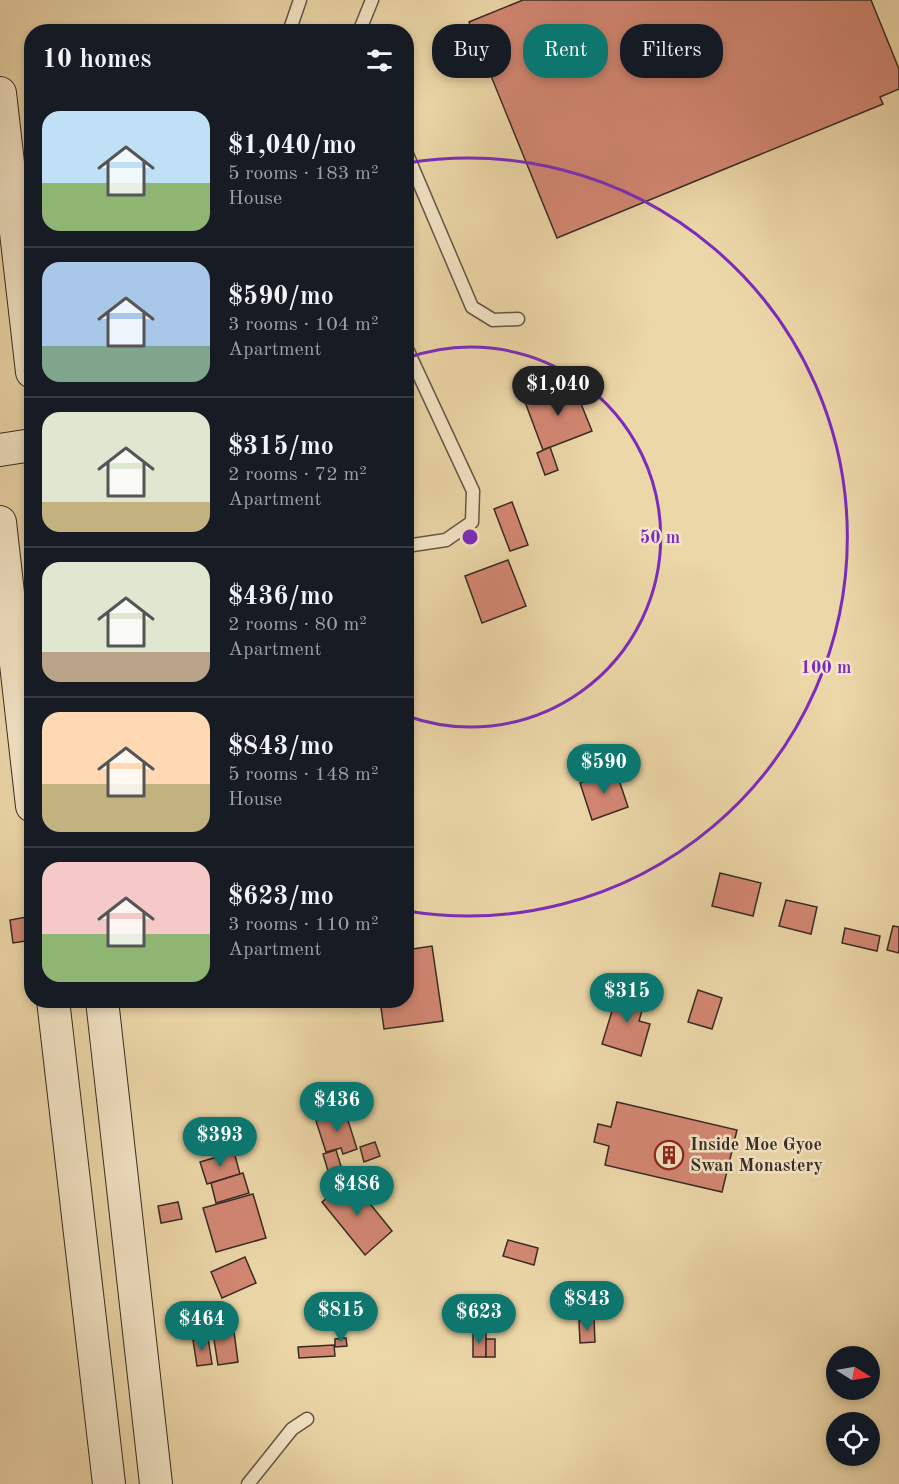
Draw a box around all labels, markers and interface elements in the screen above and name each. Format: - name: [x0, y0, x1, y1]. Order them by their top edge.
- chip: Buy: [432, 24, 511, 78]
- chip: Rent: [523, 24, 608, 78]
- chip: Filters: [620, 24, 723, 78]
- icon: filters: [363, 44, 396, 77]
- text: 10 homes: [42, 47, 151, 73]
- text: $1,040/mo: [228, 133, 356, 159]
- icon: home: [90, 135, 162, 207]
- text: 5 rooms · 183 m²: [228, 164, 378, 184]
- text: House: [228, 189, 282, 209]
- text: $590/mo: [228, 284, 334, 310]
- icon: home: [90, 286, 162, 358]
- text: 3 rooms · 104 m²: [228, 315, 378, 335]
- text: Apartment: [228, 340, 322, 360]
- pin: $1,040: [509, 366, 607, 417]
- text: $1,040: [526, 375, 590, 395]
- text: $315/mo: [228, 434, 334, 460]
- icon: home: [90, 436, 162, 508]
- text: 2 rooms · 72 m²: [228, 465, 367, 485]
- text: Apartment: [228, 490, 322, 510]
- centre of rings: [460, 527, 480, 547]
- text: 50 m: [640, 529, 680, 547]
- text: $436/mo: [228, 584, 334, 610]
- icon: home: [90, 586, 162, 658]
- text: 2 rooms · 80 m²: [228, 615, 367, 635]
- text: Apartment: [228, 640, 322, 660]
- text: 100 m: [801, 659, 851, 677]
- text: $843/mo: [228, 734, 334, 760]
- icon: home: [90, 736, 162, 808]
- pin: $590: [568, 744, 640, 795]
- text: $590: [581, 753, 627, 773]
- text: 5 rooms · 148 m²: [228, 765, 378, 785]
- text: House: [228, 790, 282, 810]
- text: $623/mo: [228, 884, 334, 910]
- icon: home: [90, 886, 162, 958]
- text: 3 rooms · 110 m²: [228, 915, 378, 935]
- text: Apartment: [228, 940, 322, 960]
- pin: $315: [591, 973, 663, 1024]
- text: $315: [604, 982, 650, 1002]
- pin: $436: [301, 1082, 373, 1133]
- text: $436: [314, 1091, 360, 1111]
- pin: $393: [184, 1117, 256, 1168]
- text: $393: [197, 1126, 243, 1146]
- place label: Inside Moe Gyoe Swan Monastery: [690, 1136, 823, 1175]
- building icon: Inside Moe Gyoe Swan Monastery: [653, 1139, 685, 1171]
- pin: $486: [321, 1166, 393, 1217]
- text: $486: [334, 1175, 380, 1195]
- pin: $843: [551, 1281, 623, 1332]
- text: $843: [564, 1290, 610, 1310]
- pin: $815: [305, 1292, 377, 1343]
- pin: $623: [443, 1294, 515, 1345]
- pin: $464: [166, 1301, 238, 1352]
- text: $815: [318, 1301, 364, 1321]
- text: $623: [456, 1303, 502, 1323]
- text: $464: [179, 1310, 225, 1330]
- north arrow: [826, 1346, 880, 1400]
- map controls: [826, 1346, 880, 1466]
- button: locate: [826, 1412, 880, 1466]

